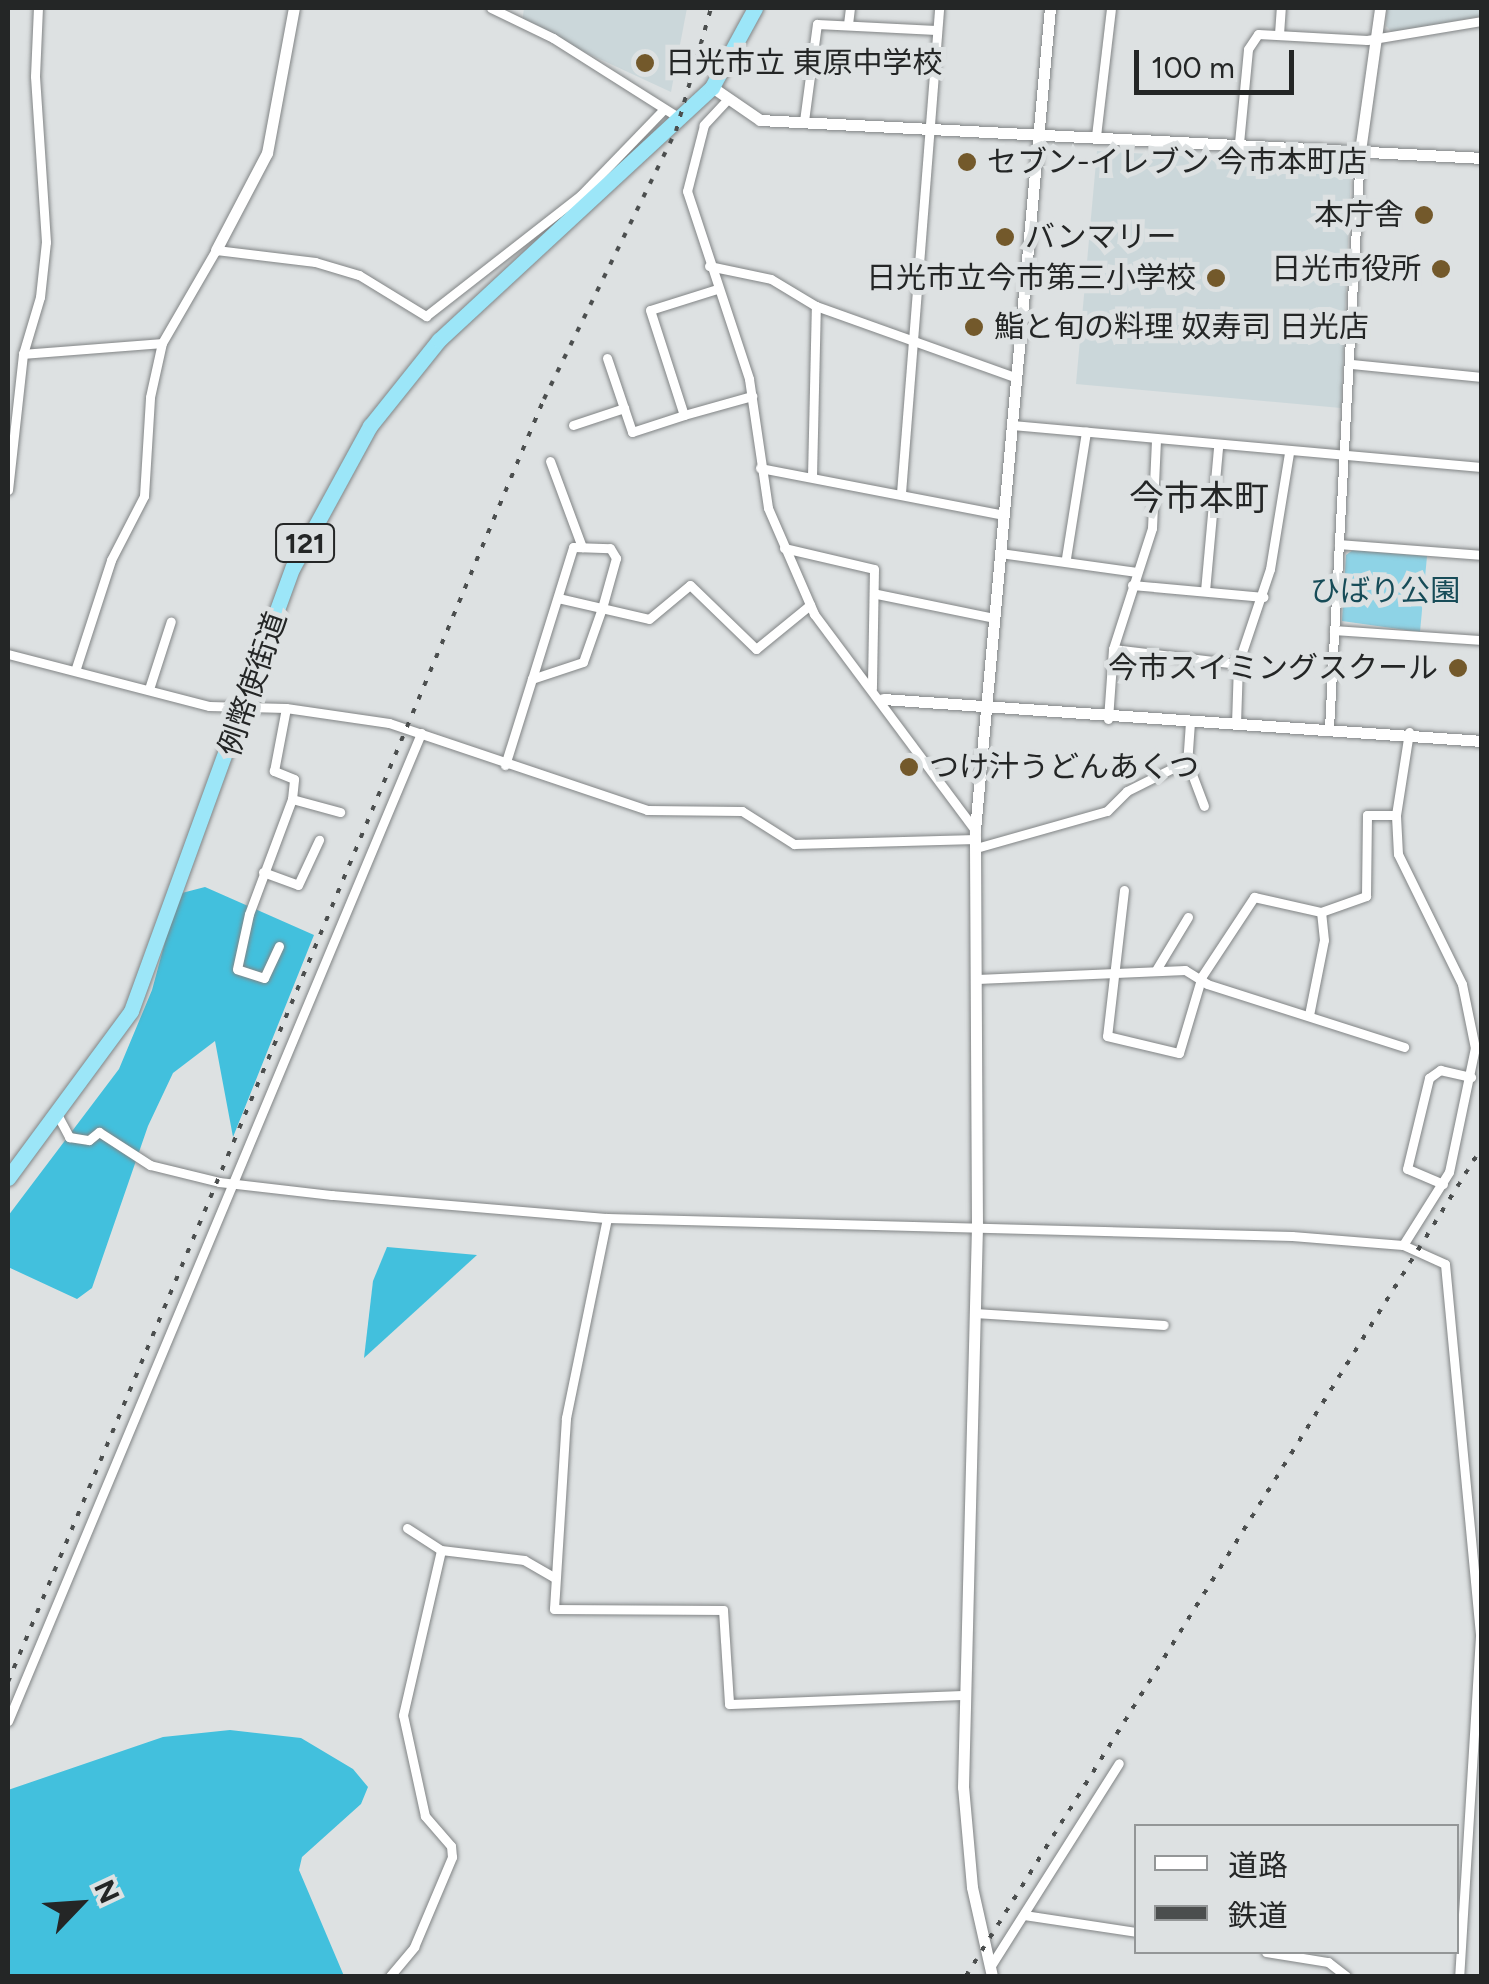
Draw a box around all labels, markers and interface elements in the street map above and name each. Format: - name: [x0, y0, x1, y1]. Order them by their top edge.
- scale bar: [1139, 30, 1299, 92]
- place label: 日光市立 東原中学校: [665, 45, 942, 81]
- text: 100 m: [1151, 49, 1235, 86]
- marker: 日光市立 東原中学校: [634, 52, 656, 74]
- place label: セブン-イレブン 今市本町店: [987, 144, 1367, 180]
- marker: セブン-イレブン 今市本町店: [956, 151, 978, 173]
- place label: 本庁舎: [1314, 197, 1404, 233]
- marker: 本庁舎: [1413, 204, 1435, 226]
- place label: バンマリー: [1025, 219, 1175, 255]
- marker: バンマリー: [994, 226, 1016, 248]
- place label: 日光市役所: [1271, 251, 1421, 287]
- marker: 日光市役所: [1430, 258, 1452, 280]
- place label: 日光市立今市第三小学校: [866, 260, 1196, 296]
- marker: 日光市立今市第三小学校: [1205, 267, 1227, 289]
- place label: 鮨と旬の料理 奴寿司 日光店: [994, 309, 1369, 345]
- marker: 鮨と旬の料理 奴寿司 日光店: [963, 316, 985, 338]
- district label: 今市本町: [1129, 477, 1269, 519]
- road number: 121: [275, 520, 335, 566]
- park label: ひばり公園: [1310, 573, 1460, 609]
- street label: 例幣使街道: [212, 607, 294, 761]
- place label: 今市スイミングスクール: [1108, 650, 1438, 686]
- marker: 今市スイミングスクール: [1447, 657, 1469, 679]
- place label: つけ汁うどんあくつ: [929, 749, 1199, 785]
- marker: つけ汁うどんあくつ: [898, 756, 920, 778]
- legend: [1134, 1824, 1459, 1954]
- text: 道路: [1228, 1847, 1288, 1884]
- north arrow: [30, 1854, 130, 1954]
- text: N: [87, 1874, 127, 1908]
- text: 鉄道: [1228, 1897, 1288, 1934]

